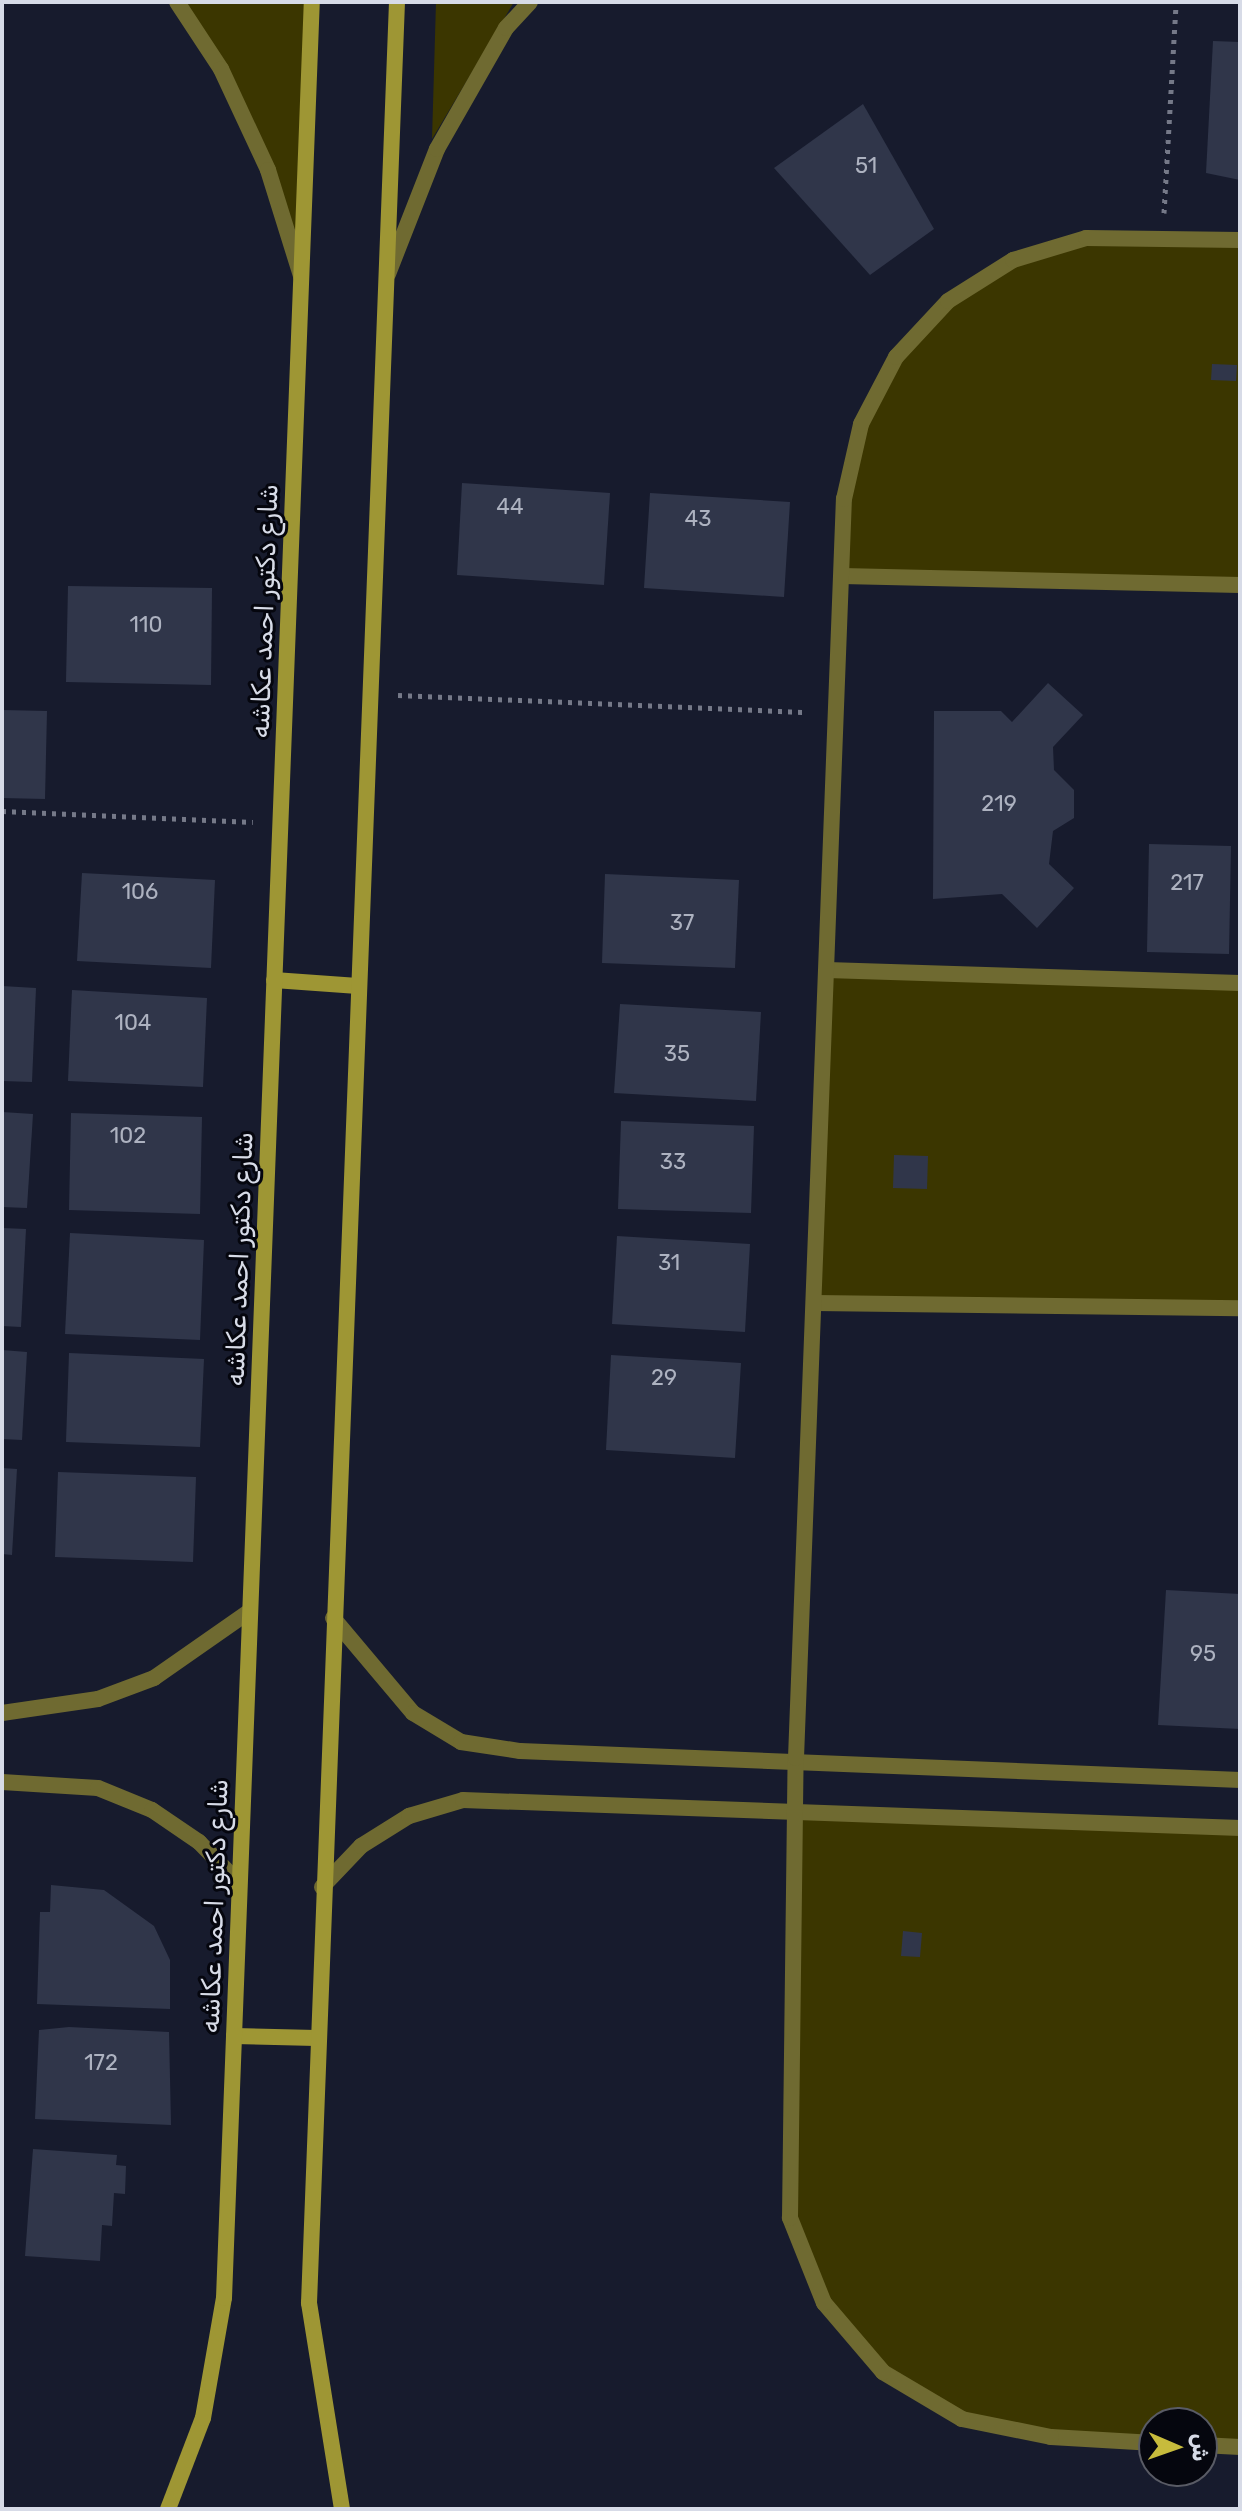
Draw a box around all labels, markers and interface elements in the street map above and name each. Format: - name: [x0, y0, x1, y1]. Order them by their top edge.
- house number: 51: [855, 153, 877, 179]
- street label: شارع دكتور احمد عكاشه: [245, 483, 285, 739]
- house number: 44: [496, 494, 524, 520]
- house number: 43: [685, 506, 711, 532]
- house number: 110: [130, 612, 162, 638]
- house number: 219: [981, 791, 1017, 817]
- house number: 217: [1170, 870, 1204, 896]
- house number: 106: [122, 879, 158, 905]
- house number: 37: [670, 910, 694, 936]
- house number: 104: [114, 1010, 152, 1036]
- house number: 35: [664, 1041, 690, 1067]
- house number: 102: [110, 1123, 146, 1149]
- street label: شارع دكتور احمد عكاشه: [220, 1131, 260, 1387]
- house number: 33: [660, 1149, 686, 1175]
- house number: 31: [658, 1250, 680, 1276]
- house number: 29: [651, 1365, 677, 1391]
- house number: 95: [1190, 1641, 1216, 1667]
- street label: شارع دكتور احمد عكاشه: [195, 1778, 235, 2034]
- house number: 172: [84, 2050, 118, 2076]
- north arrow: [1138, 2407, 1218, 2487]
- text: ش: [1187, 2433, 1214, 2462]

